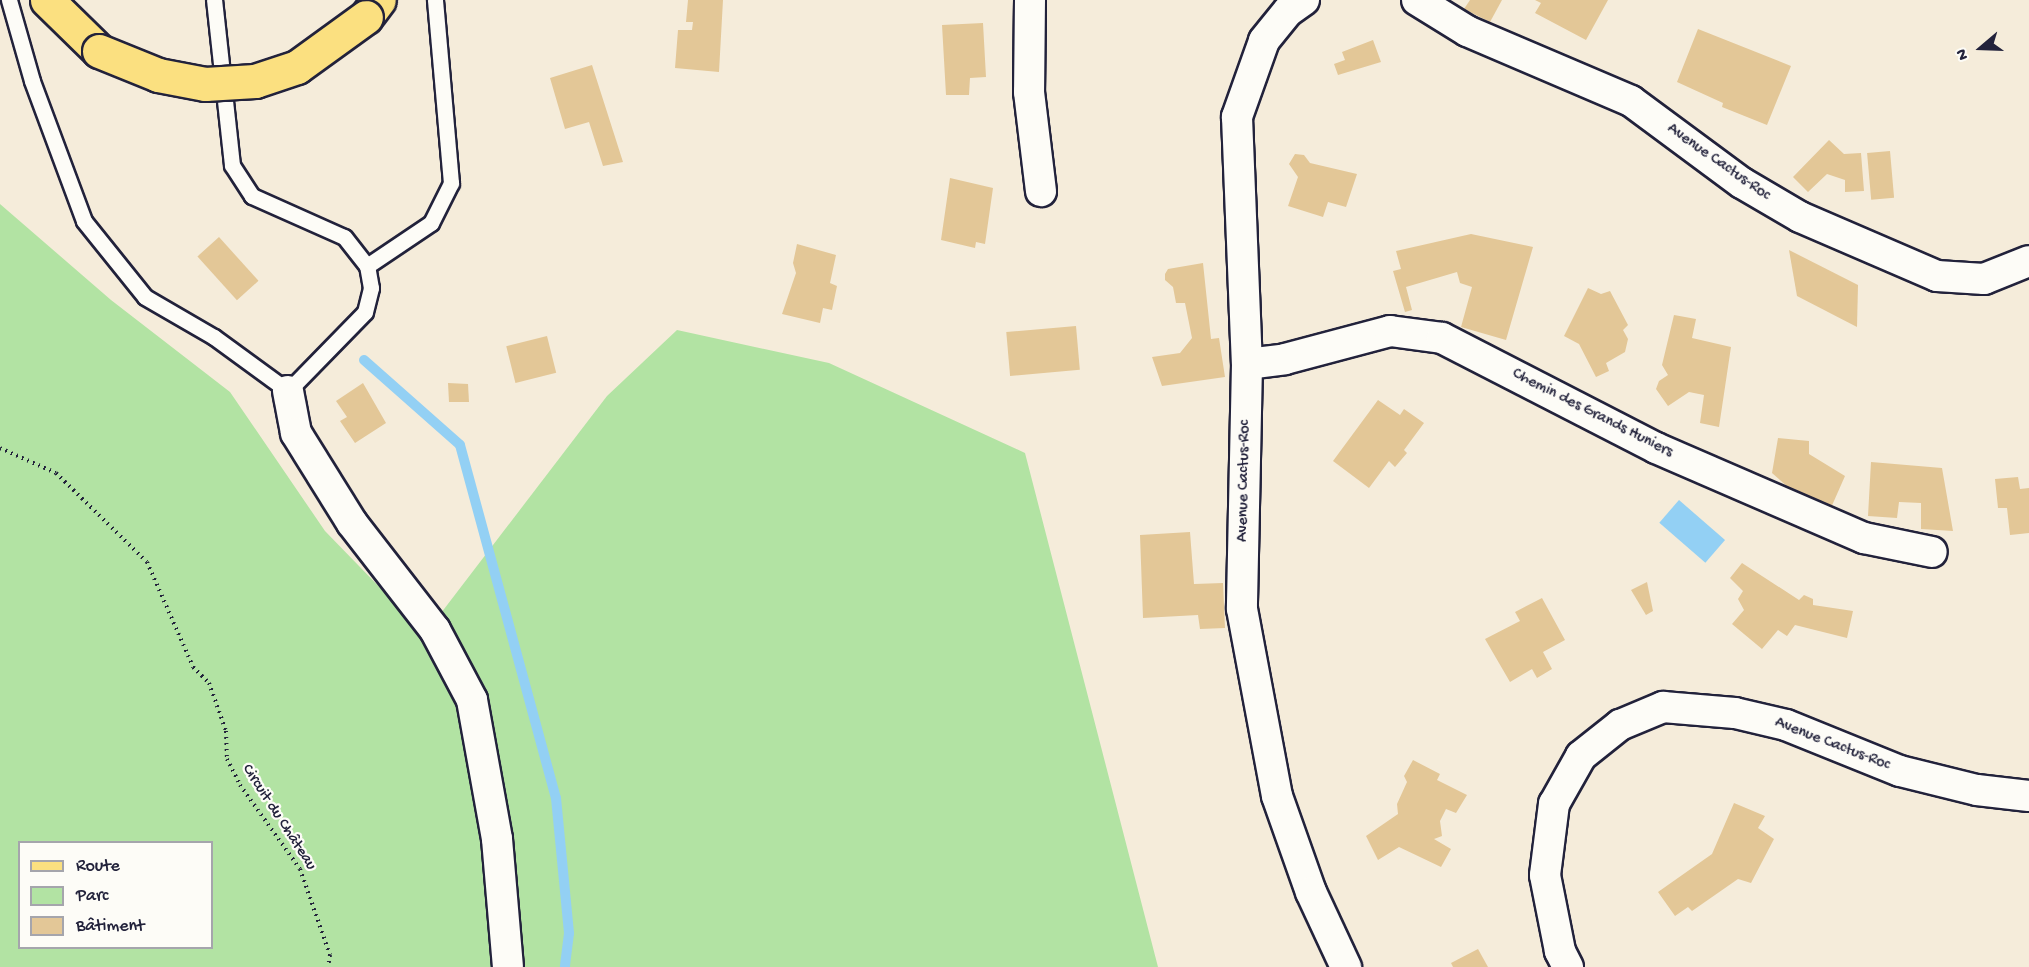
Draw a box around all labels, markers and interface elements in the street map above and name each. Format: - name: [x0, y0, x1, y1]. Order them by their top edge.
- north arrow: [1951, 18, 2011, 78]
- text: N: [1953, 46, 1974, 62]
- street label: Avenue Cactus-Roc: [1663, 120, 1773, 206]
- street label: Chemin des Grands Huniers: [1508, 365, 1676, 463]
- street label: Avenue Cactus-Roc: [1234, 420, 1256, 542]
- street label: Avenue Cactus-Roc: [1772, 714, 1892, 776]
- street label: Circuit du Château: [237, 761, 319, 875]
- legend: [18, 841, 213, 949]
- text: Route: [76, 856, 120, 877]
- text: Parc: [76, 886, 108, 907]
- text: Bâtiment: [76, 916, 144, 937]

